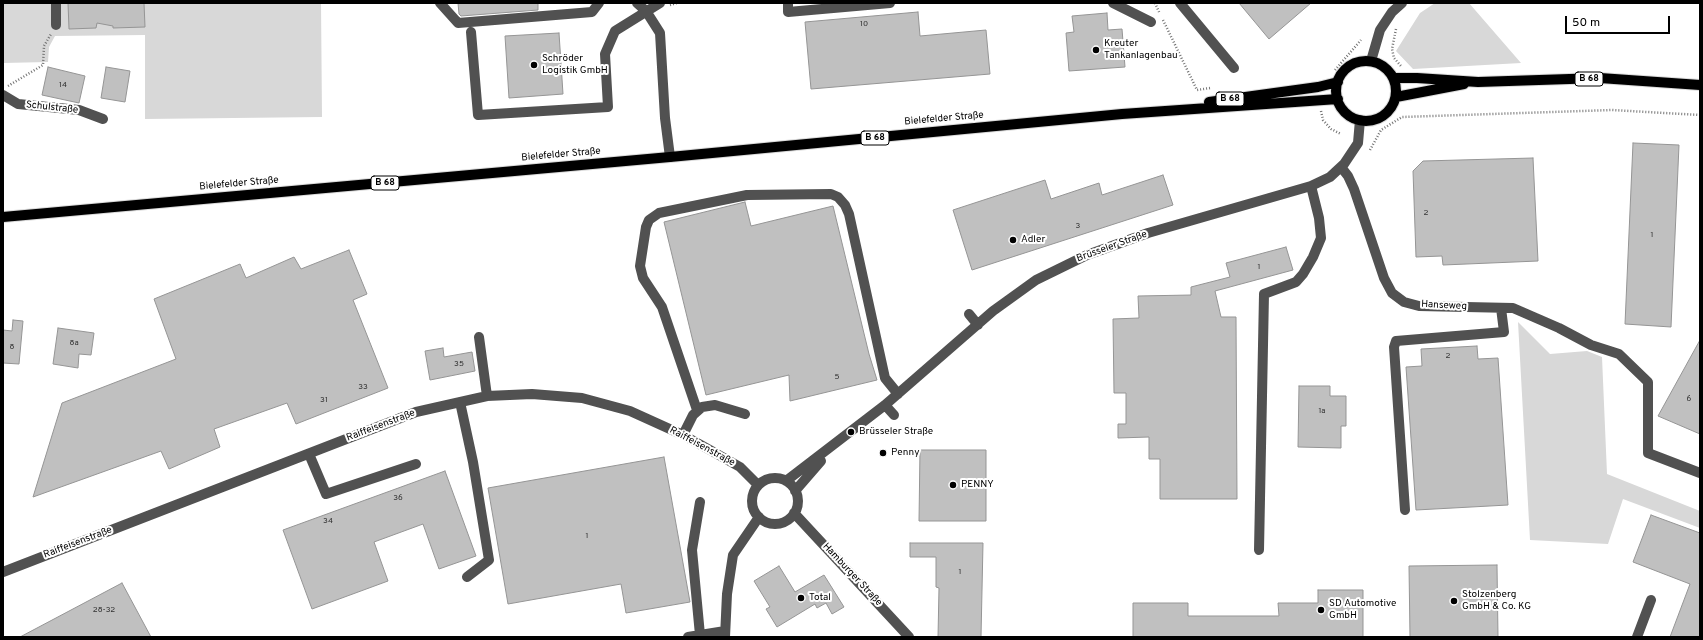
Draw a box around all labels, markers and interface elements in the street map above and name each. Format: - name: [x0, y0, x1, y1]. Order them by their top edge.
- scale bar: [1567, 8, 1672, 34]
- text: 50 m: [1572, 15, 1600, 31]
- house number: 10: [860, 19, 868, 29]
- place label: Kreuter Tankanlagenbau: [1104, 38, 1178, 62]
- marker: Kreuter Tankanlagenbau: [1091, 45, 1101, 55]
- place label: Schröder Logistik GmbH: [542, 53, 608, 76]
- marker: Schröder Logistik GmbH: [529, 60, 539, 70]
- road number: B 68: [1575, 72, 1603, 86]
- house number: 14: [59, 80, 67, 90]
- road number: B 68: [1216, 92, 1244, 106]
- street label: Schulstraße: [25, 99, 79, 117]
- street label: Bielefelder Straße: [904, 110, 984, 128]
- road number: B 68: [861, 131, 889, 145]
- street label: Bielefelder Straße: [521, 146, 601, 164]
- street label: Bielefelder Straße: [199, 175, 279, 193]
- road number: B 68: [371, 176, 399, 190]
- house number: 2: [1424, 208, 1428, 218]
- house number: 3: [1076, 221, 1080, 231]
- street label: Brüsseler Straße: [1075, 229, 1149, 265]
- house number: 1: [1651, 230, 1653, 240]
- place label: Adler: [1021, 234, 1045, 246]
- marker: Adler: [1008, 235, 1018, 245]
- house number: 1: [1258, 262, 1260, 272]
- street label: Hanseweg: [1421, 299, 1467, 313]
- house number: 8a: [69, 338, 79, 348]
- house number: 8: [10, 342, 14, 352]
- house number: 2: [1446, 351, 1450, 361]
- house number: 35: [454, 359, 464, 369]
- house number: 5: [835, 372, 839, 382]
- house number: 33: [358, 382, 368, 392]
- house number: 6: [1687, 394, 1691, 404]
- house number: 31: [320, 395, 328, 405]
- house number: 1a: [1319, 406, 1325, 416]
- street label: Raiffeisenstraße: [345, 407, 417, 445]
- street label: Raiffeisenstraße: [667, 425, 737, 469]
- place label: Brüsseler Straße: [859, 426, 933, 438]
- marker: Brüsseler Straße: [846, 427, 856, 437]
- place label: Penny: [891, 447, 919, 459]
- marker: Penny: [878, 448, 888, 458]
- place label: PENNY: [961, 479, 994, 491]
- marker: PENNY: [948, 480, 958, 490]
- house number: 36: [393, 493, 403, 503]
- house number: 34: [323, 516, 333, 526]
- street label: Raiffeisenstraße: [42, 524, 114, 562]
- house number: 1: [586, 531, 588, 541]
- street label: Hamburger Straße: [820, 541, 884, 609]
- house number: 1: [959, 567, 961, 577]
- place label: Stolzenberg GmbH & Co. KG: [1462, 589, 1531, 612]
- place label: Total: [809, 592, 831, 604]
- marker: Total: [796, 593, 806, 603]
- marker: Stolzenberg GmbH & Co. KG: [1449, 596, 1459, 606]
- place label: SD Automotive GmbH: [1329, 598, 1396, 622]
- house number: 28-32: [93, 605, 115, 615]
- marker: SD Automotive GmbH: [1316, 605, 1326, 615]

